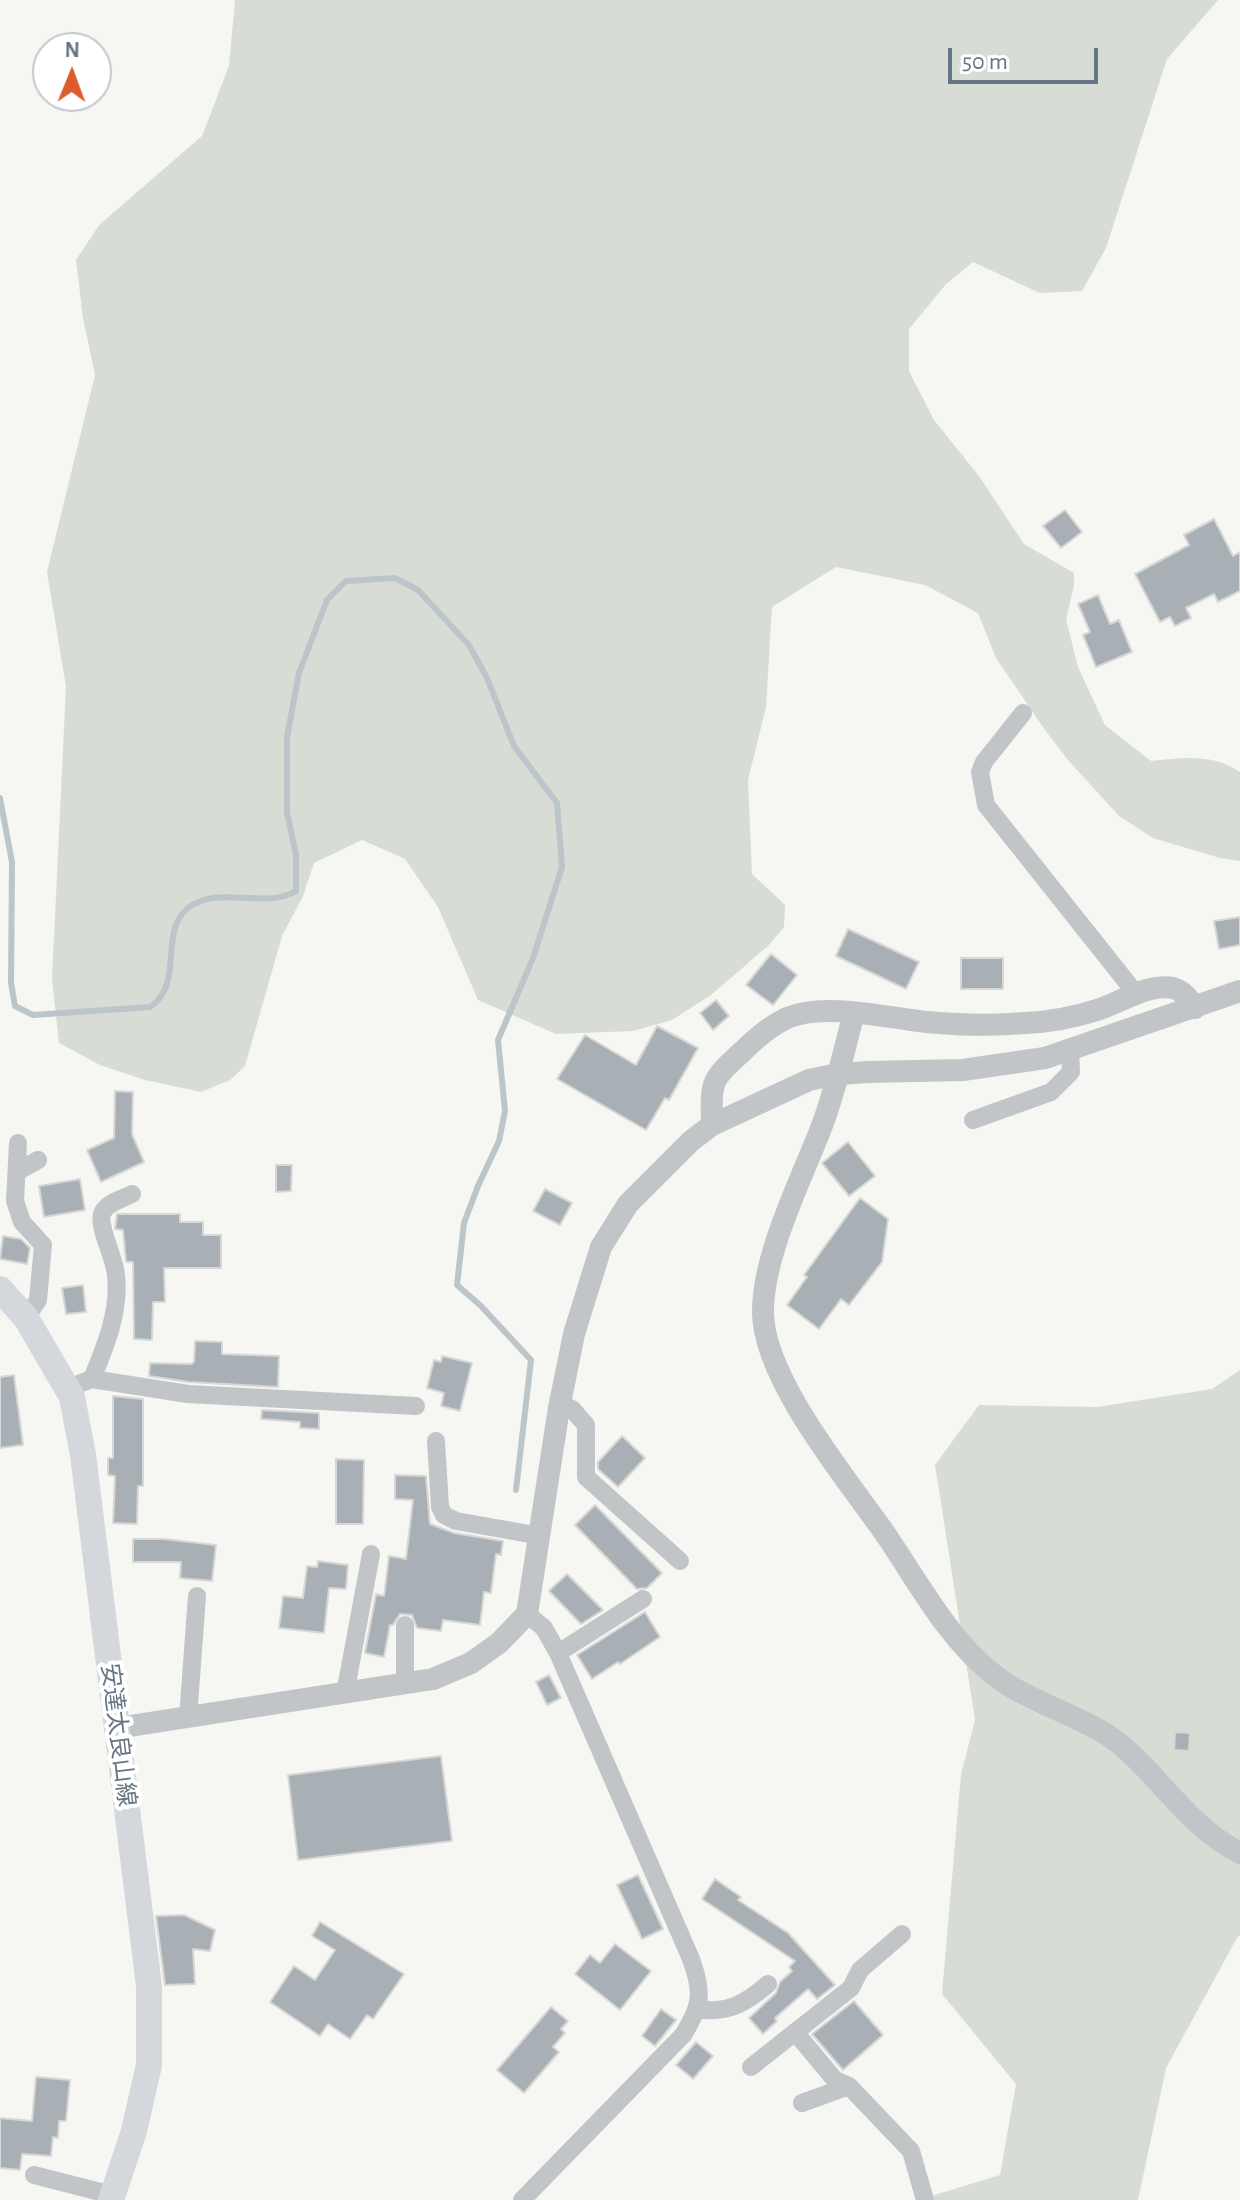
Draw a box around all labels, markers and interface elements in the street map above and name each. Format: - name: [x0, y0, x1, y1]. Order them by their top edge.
- north arrow: [32, 32, 112, 112]
- scale bar: [952, 32, 1102, 82]
- text: N: [65, 39, 80, 61]
- text: 50 m: [962, 50, 1008, 74]
- street label: 安達太良山線: [95, 1662, 141, 1808]

